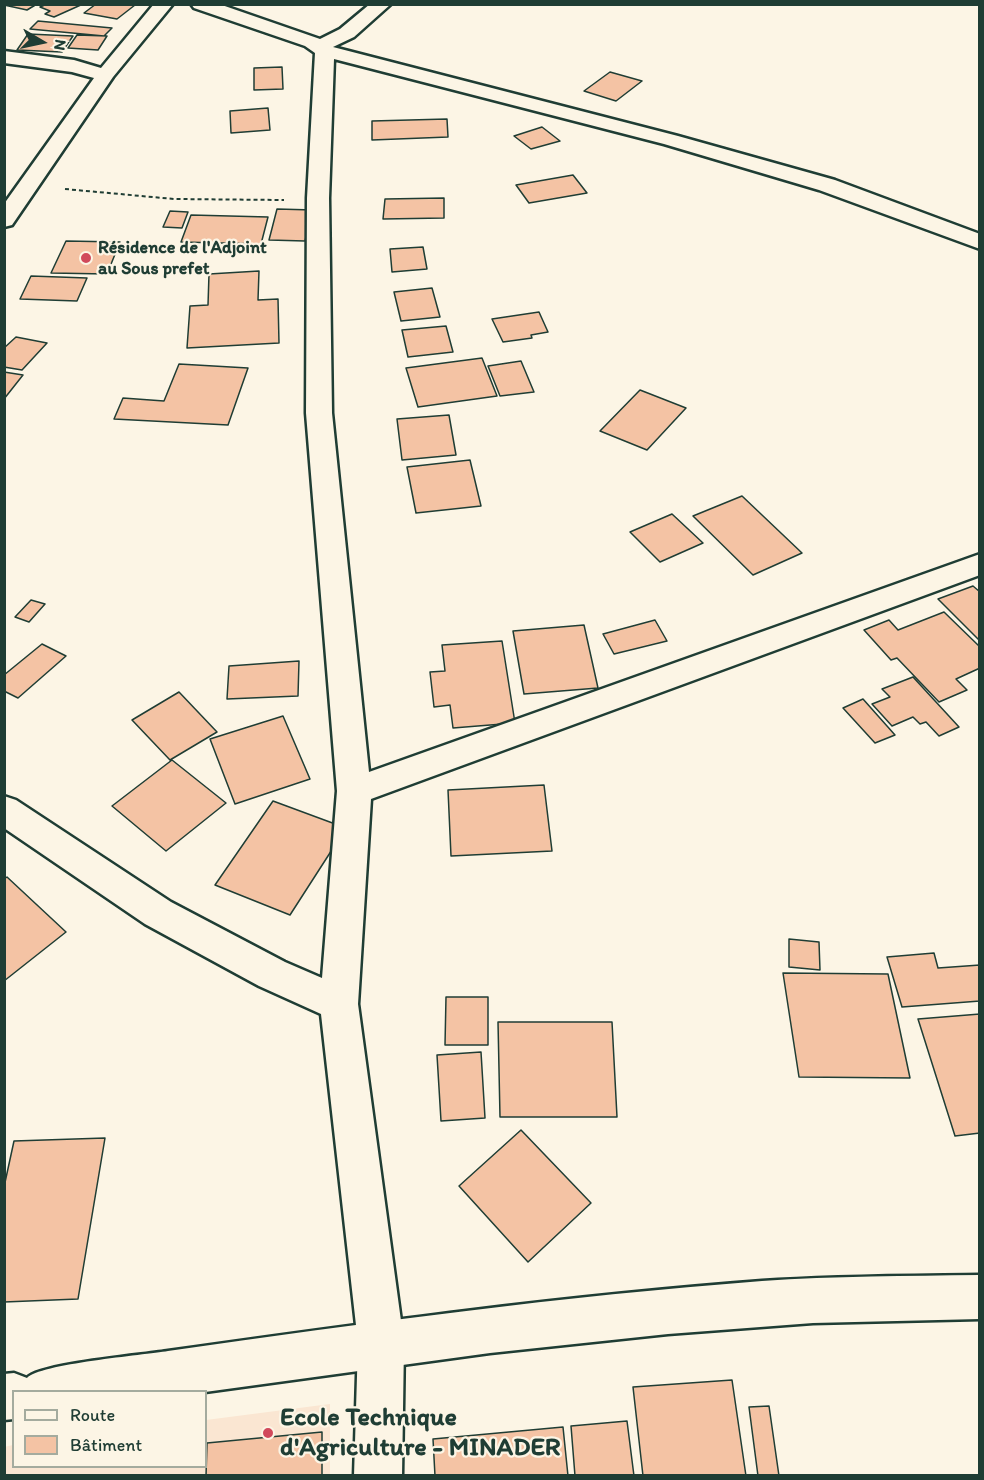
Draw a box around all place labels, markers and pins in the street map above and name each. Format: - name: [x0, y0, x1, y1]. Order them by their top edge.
- place label: Résidence de l'Adjoint au Sous prefet: [98, 237, 267, 280]
- marker: Résidence de l'Adjoint au Sous prefet: [79, 251, 93, 265]
- place label: Ecole Technique d'Agriculture - MINADER: [280, 1402, 560, 1464]
- marker: Ecole Technique d'Agriculture - MINADER: [261, 1426, 275, 1440]

